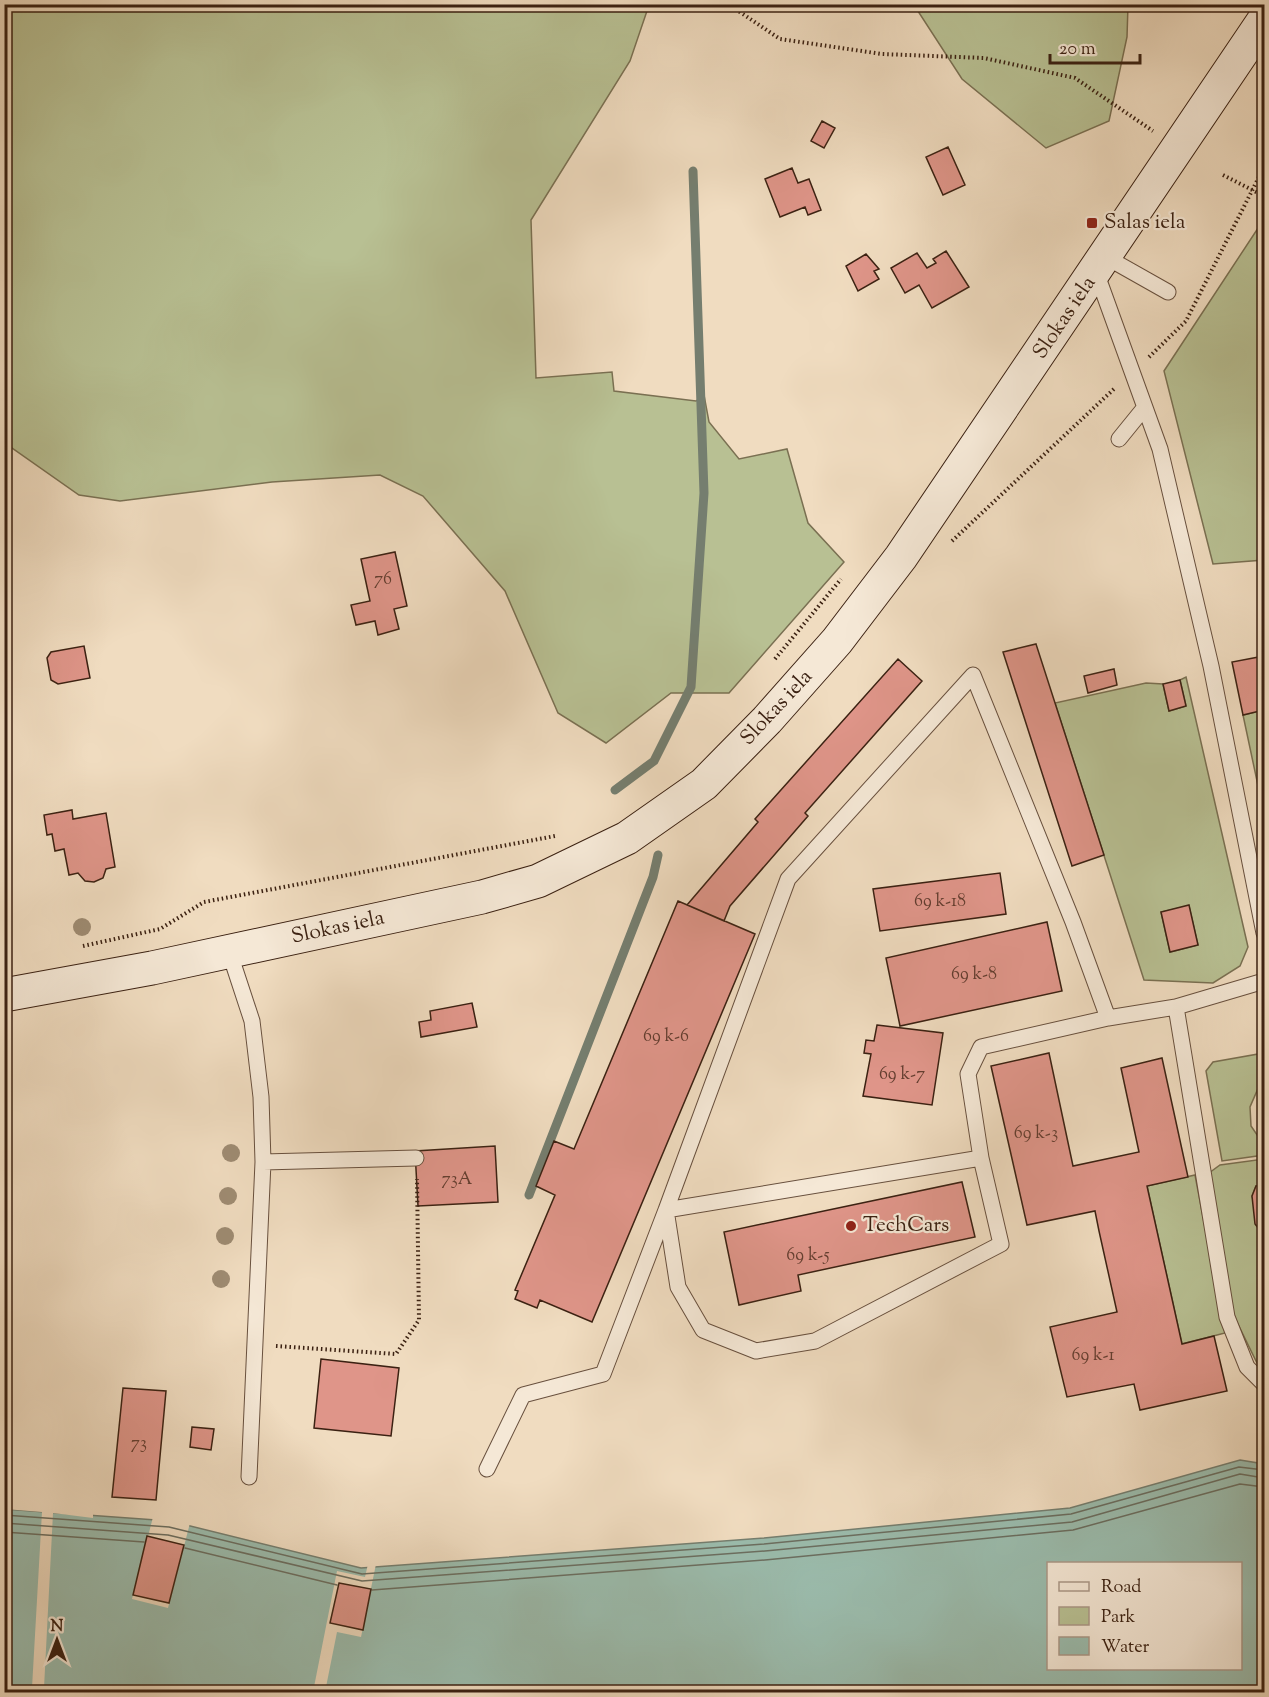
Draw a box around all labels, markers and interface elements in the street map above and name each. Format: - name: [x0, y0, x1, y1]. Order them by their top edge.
- scale bar: [1050, 27, 1140, 65]
- text: 20 m: [1059, 37, 1096, 63]
- place label: Salas iela: [1104, 208, 1186, 238]
- marker: Salas iela: [1085, 216, 1099, 230]
- street label: Slokas iela: [1026, 270, 1104, 366]
- house number: 76: [374, 567, 392, 593]
- street label: Slokas iela: [734, 663, 820, 753]
- house number: 69 k-18: [914, 889, 966, 915]
- street label: Slokas iela: [289, 903, 388, 952]
- house number: 69 k-8: [951, 962, 997, 988]
- house number: 69 k-6: [643, 1024, 689, 1050]
- house number: 69 k-7: [879, 1062, 925, 1088]
- house number: 69 k-3: [1014, 1121, 1058, 1147]
- house number: 73A: [442, 1167, 473, 1193]
- place label: TechCars: [863, 1211, 949, 1241]
- marker: TechCars: [844, 1219, 858, 1233]
- house number: 69 k-5: [786, 1243, 830, 1269]
- house number: 69 k-1: [1071, 1343, 1115, 1369]
- house number: 73: [131, 1431, 147, 1457]
- legend: [1047, 1562, 1242, 1670]
- text: Road: [1101, 1575, 1141, 1601]
- text: Park: [1101, 1605, 1136, 1631]
- north arrow: [27, 1610, 87, 1670]
- text: N: [51, 1616, 64, 1639]
- text: Water: [1101, 1635, 1150, 1661]

